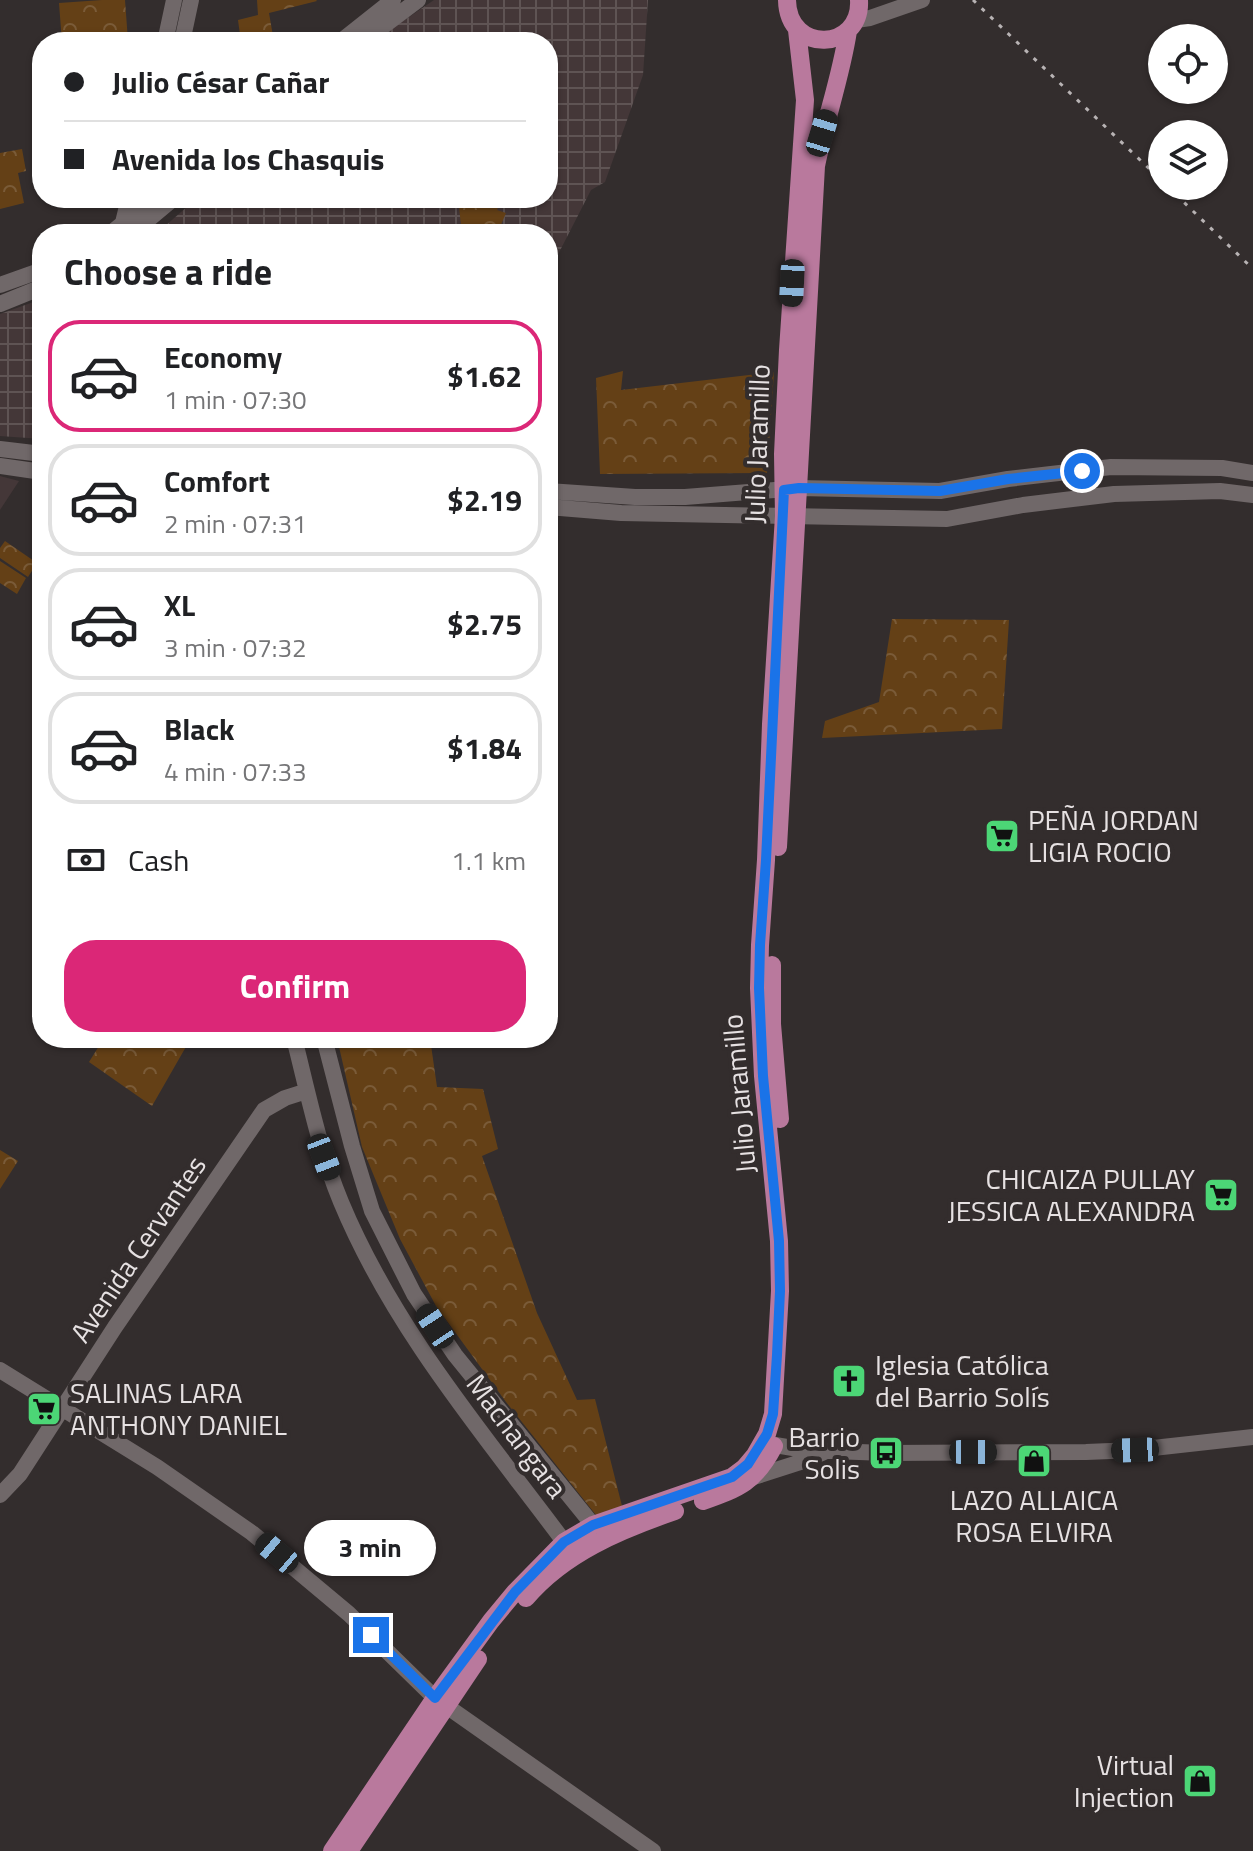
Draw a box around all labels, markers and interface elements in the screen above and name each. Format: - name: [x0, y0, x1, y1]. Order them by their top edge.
- map controls: [1148, 24, 1228, 200]
- button: locate: [1148, 24, 1228, 104]
- text: Julio César Cañar: [112, 59, 329, 105]
- car: [804, 107, 840, 159]
- button: layers: [1148, 120, 1228, 200]
- text: Avenida los Chasquis: [112, 136, 384, 182]
- text: Choose a ride: [64, 244, 272, 299]
- car: [779, 258, 805, 308]
- text: Economy: [164, 334, 282, 380]
- icon: car: [68, 340, 140, 412]
- text: $1.62: [447, 353, 522, 399]
- street label: Julio Jaramillo: [732, 363, 781, 524]
- text: 1 min · 07:30: [164, 380, 307, 419]
- route start: [1064, 453, 1100, 489]
- text: Comfort: [164, 458, 270, 504]
- icon: car: [68, 464, 140, 536]
- text: $2.19: [447, 477, 522, 523]
- text: 2 min · 07:31: [164, 504, 307, 543]
- text: XL: [164, 582, 195, 628]
- icon: car: [68, 588, 140, 660]
- text: $2.75: [447, 601, 522, 647]
- text: 3 min · 07:32: [164, 628, 307, 667]
- text: Black: [164, 706, 235, 752]
- icon: car: [68, 712, 140, 784]
- text: $1.84: [447, 725, 522, 771]
- text: 4 min · 07:33: [164, 752, 307, 791]
- place label: PEÑA JORDAN LIGIA ROCIO: [1028, 798, 1199, 873]
- supermarket icon: PEÑA JORDAN LIGIA ROCIO: [983, 817, 1021, 855]
- text: Cash: [128, 837, 189, 883]
- icon: cash: [64, 838, 108, 882]
- text: 1.1 km: [451, 841, 526, 880]
- button: Confirm: [64, 940, 526, 1032]
- street label: Julio Jaramillo: [710, 1013, 767, 1175]
- car: [304, 1130, 344, 1184]
- street label: Avenida Cervantes: [59, 1146, 216, 1351]
- place label: CHICAIZA PULLAY JESSICA ALEXANDRA: [948, 1157, 1195, 1232]
- supermarket icon: CHICAIZA PULLAY JESSICA ALEXANDRA: [1202, 1176, 1240, 1214]
- car: [412, 1299, 458, 1353]
- place label: Iglesia Católica del Barrio Solís: [875, 1343, 1050, 1418]
- church icon: Iglesia Católica del Barrio Solís: [830, 1362, 868, 1400]
- street label: Machangara: [456, 1364, 579, 1507]
- place label: SALINAS LARA ANTHONY DANIEL: [70, 1371, 288, 1446]
- supermarket icon: SALINAS LARA ANTHONY DANIEL: [25, 1390, 63, 1428]
- place label: Barrio Solis: [788, 1415, 860, 1490]
- bus stop icon: Barrio Solis: [867, 1434, 905, 1472]
- car: [1111, 1437, 1159, 1463]
- car: [949, 1440, 997, 1464]
- shop icon: LAZO ALLAICA ROSA ELVIRA: [1015, 1442, 1053, 1480]
- place label: LAZO ALLAICA ROSA ELVIRA: [950, 1478, 1119, 1553]
- callout: 3 min: [305, 1519, 437, 1575]
- car: [251, 1528, 303, 1578]
- text: 3 min: [338, 1528, 402, 1567]
- route end: [353, 1617, 389, 1653]
- place label: Virtual Injection: [1074, 1743, 1174, 1818]
- shop icon: Virtual Injection: [1181, 1762, 1219, 1800]

